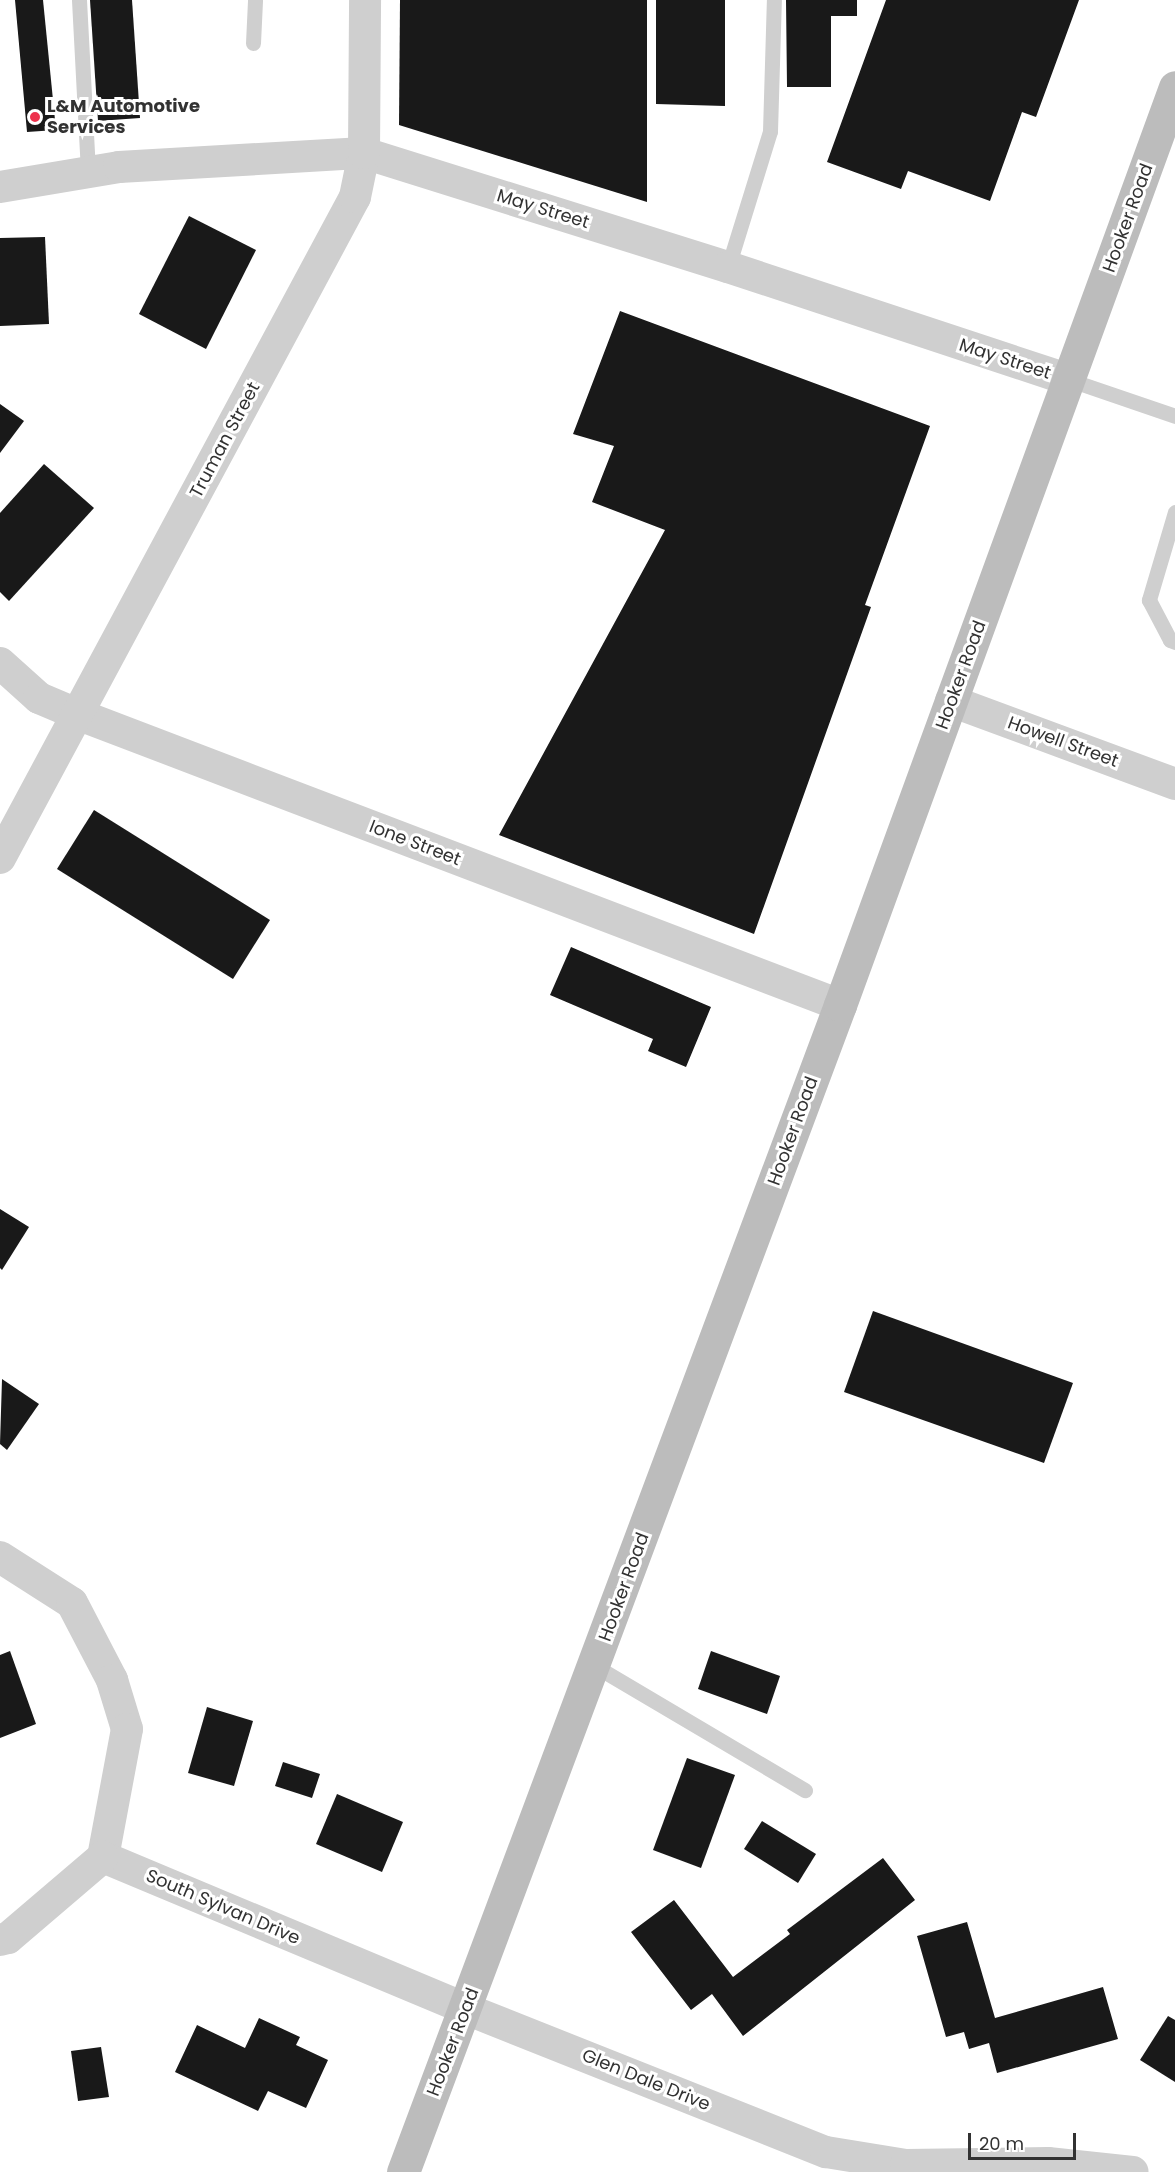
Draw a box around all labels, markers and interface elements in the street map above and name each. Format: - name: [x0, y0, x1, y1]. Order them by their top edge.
- place label: L&M Automotive Services: [47, 96, 200, 138]
- marker: L&M Automotive Services: [28, 110, 42, 124]
- street label: Hooker Road: [1098, 161, 1158, 275]
- street label: May Street: [494, 185, 592, 233]
- street label: May Street: [956, 334, 1054, 384]
- street label: Truman Street: [185, 379, 265, 501]
- street label: Hooker Road: [931, 618, 991, 732]
- street label: Howell Street: [1005, 712, 1121, 772]
- street label: Ione Street: [366, 816, 464, 870]
- street label: Hooker Road: [763, 1074, 823, 1188]
- street label: Hooker Road: [594, 1530, 654, 1644]
- street label: South Sylvan Drive: [143, 1865, 303, 1949]
- street label: Hooker Road: [422, 1985, 484, 2099]
- street label: Glen Dale Drive: [579, 2044, 713, 2116]
- scale bar: [971, 2121, 1079, 2159]
- text: 20 m: [979, 2131, 1024, 2156]

